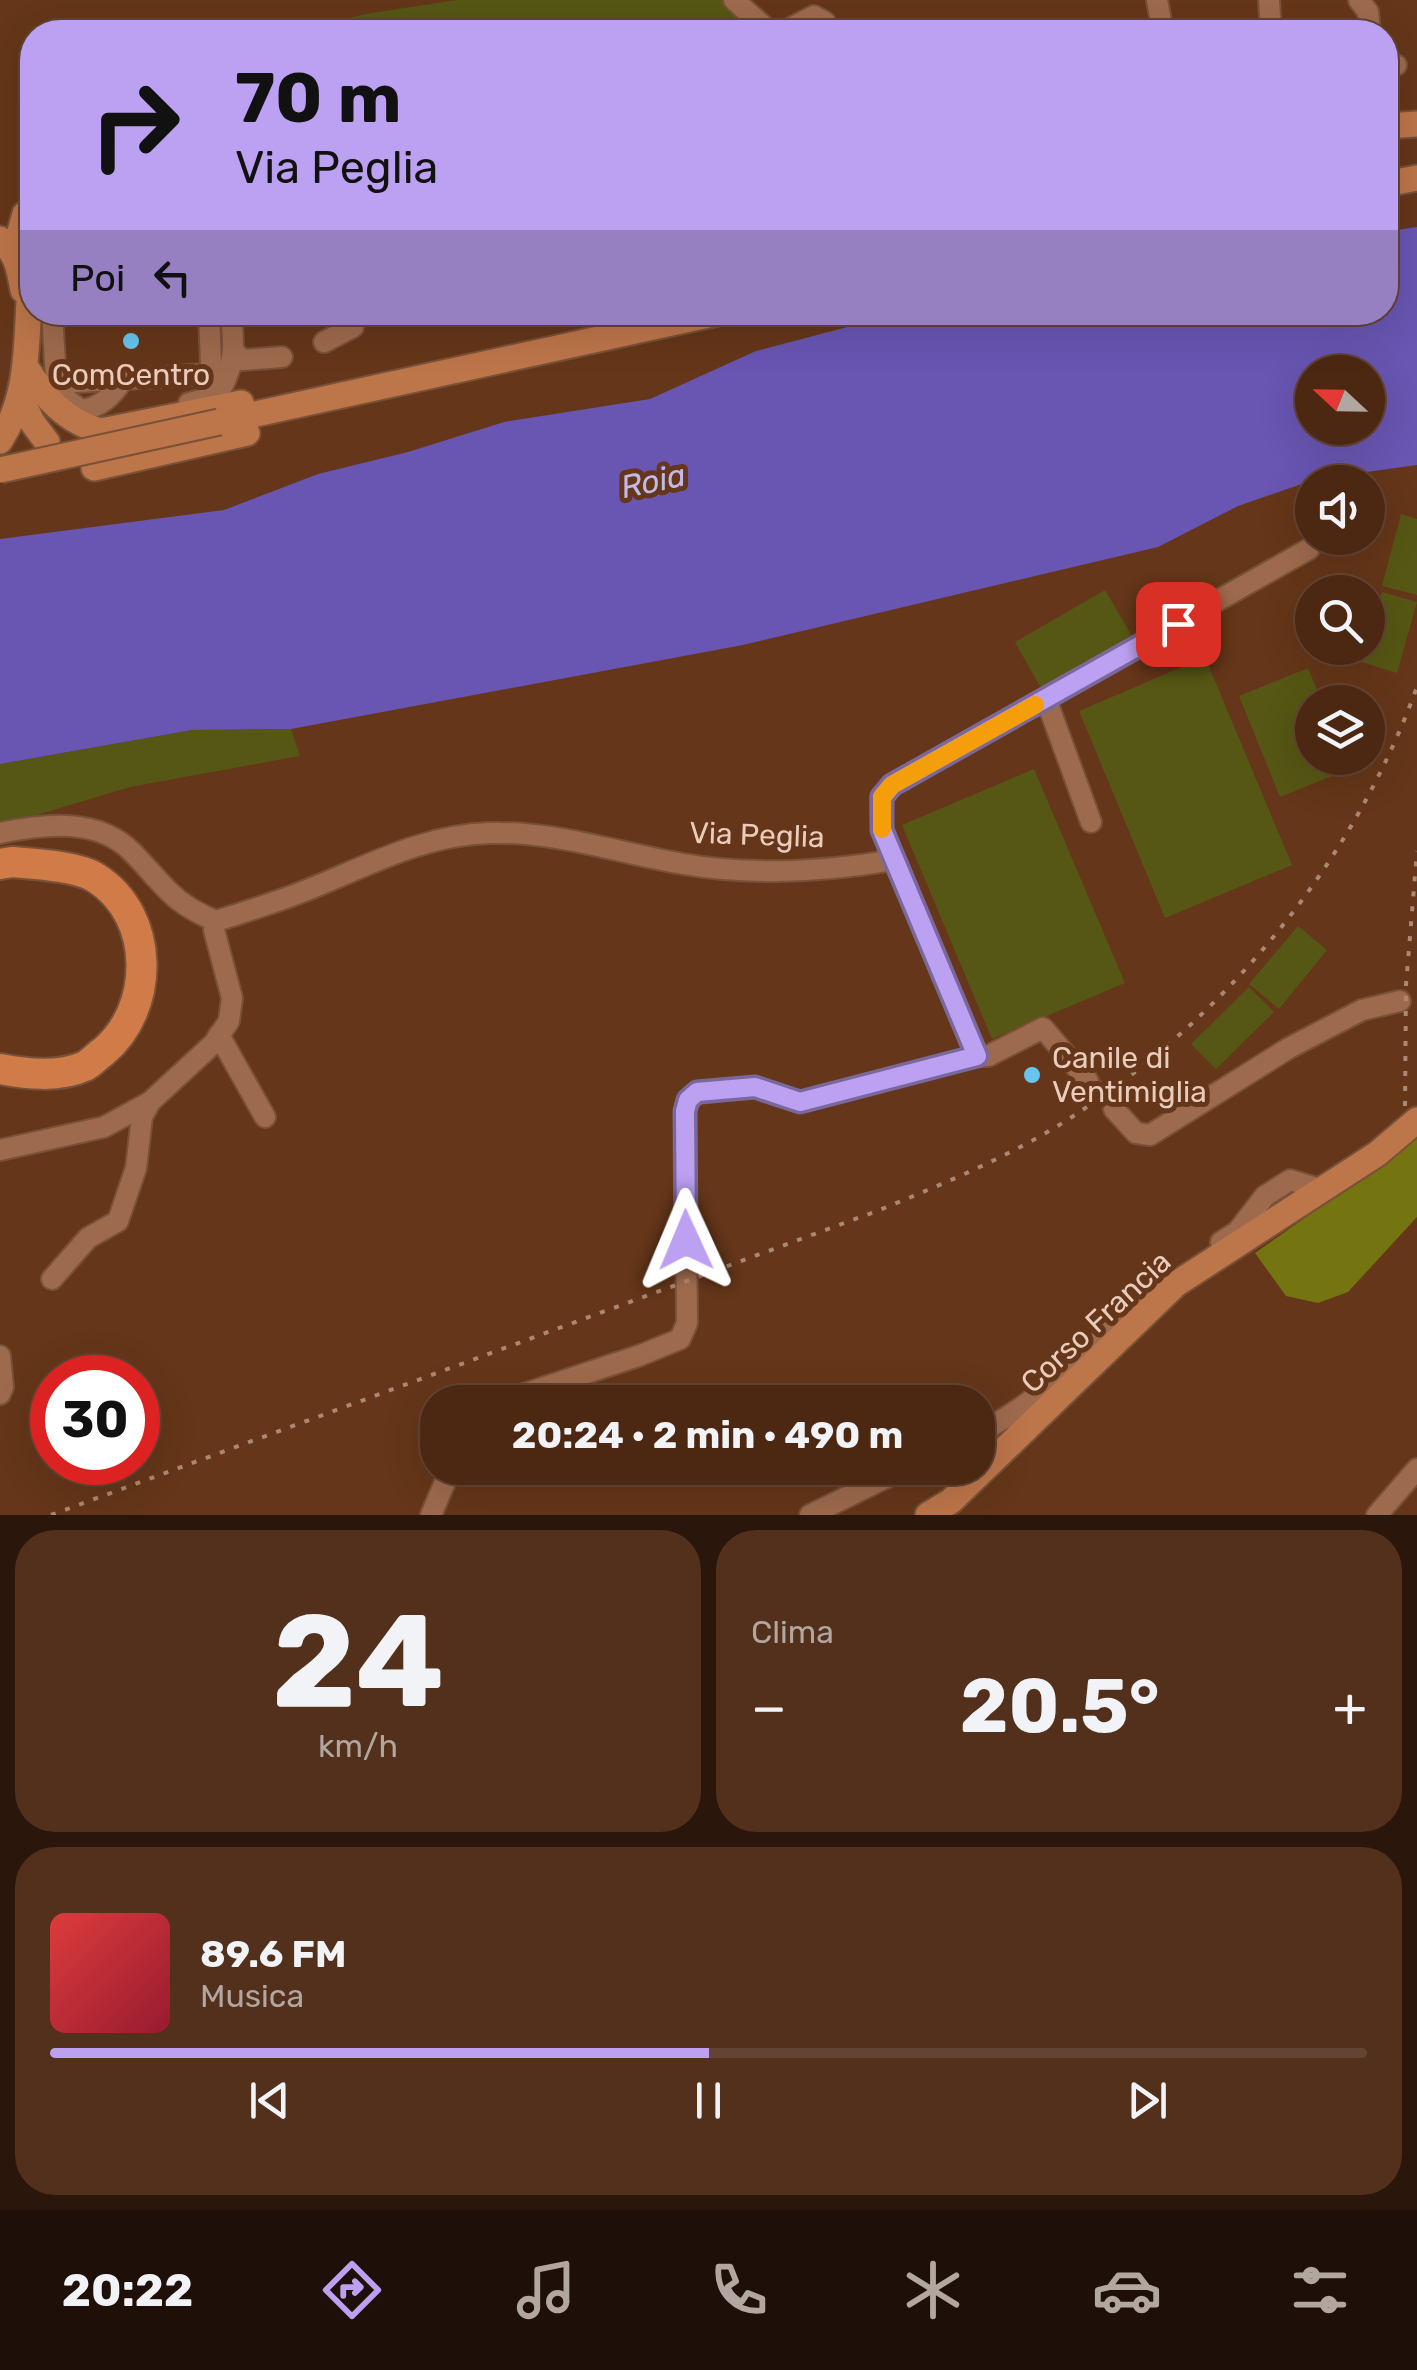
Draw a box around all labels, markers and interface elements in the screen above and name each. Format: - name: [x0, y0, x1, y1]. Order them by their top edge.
- text: 70 m: [235, 57, 402, 140]
- icon: right: [70, 60, 200, 190]
- text: Via Peglia: [235, 141, 438, 194]
- icon: left: [145, 250, 200, 305]
- text: Poi: [70, 255, 125, 301]
- marker: ComCentro: [120, 330, 142, 352]
- north arrow: [1295, 355, 1385, 445]
- map controls: [1295, 355, 1385, 775]
- place label: ComCentro: [52, 357, 210, 393]
- water label: Roia: [617, 456, 689, 506]
- button: sound: [1295, 465, 1385, 555]
- button: search: [1295, 575, 1385, 665]
- pin: [1136, 582, 1221, 667]
- icon: arrive: [1151, 597, 1206, 652]
- button: layers: [1295, 685, 1385, 775]
- street label: Via Peglia: [689, 815, 825, 855]
- place label: Canile di Ventimiglia: [1052, 1040, 1207, 1110]
- marker: Canile di Ventimiglia: [1021, 1064, 1043, 1086]
- position arrow: [634, 1188, 738, 1292]
- street label: Corso Francia: [1014, 1243, 1178, 1401]
- speed limit sign: 30: [30, 1355, 160, 1485]
- text: 20:24 · 2 min · 490 m: [512, 1412, 903, 1458]
- text: 24: [272, 1584, 444, 1739]
- text: Clima: [751, 1613, 834, 1651]
- text: 20.5°: [960, 1662, 1160, 1751]
- text: −: [751, 1675, 787, 1740]
- text: +: [1333, 1675, 1367, 1740]
- text: km/h: [318, 1727, 398, 1765]
- text: 89.6 FM: [200, 1931, 347, 1977]
- text: Musica: [200, 1977, 304, 2015]
- icon: previous: [242, 2073, 297, 2128]
- icon: pause: [681, 2073, 736, 2128]
- icon: next: [1120, 2073, 1175, 2128]
- icon: directions: [317, 2255, 387, 2325]
- icon: music: [511, 2255, 581, 2325]
- icon: phone: [704, 2255, 774, 2325]
- icon: climate: [898, 2255, 968, 2325]
- icon: car: [1092, 2255, 1162, 2325]
- icon: filters: [1285, 2255, 1355, 2325]
- text: 20:22: [62, 2264, 193, 2317]

